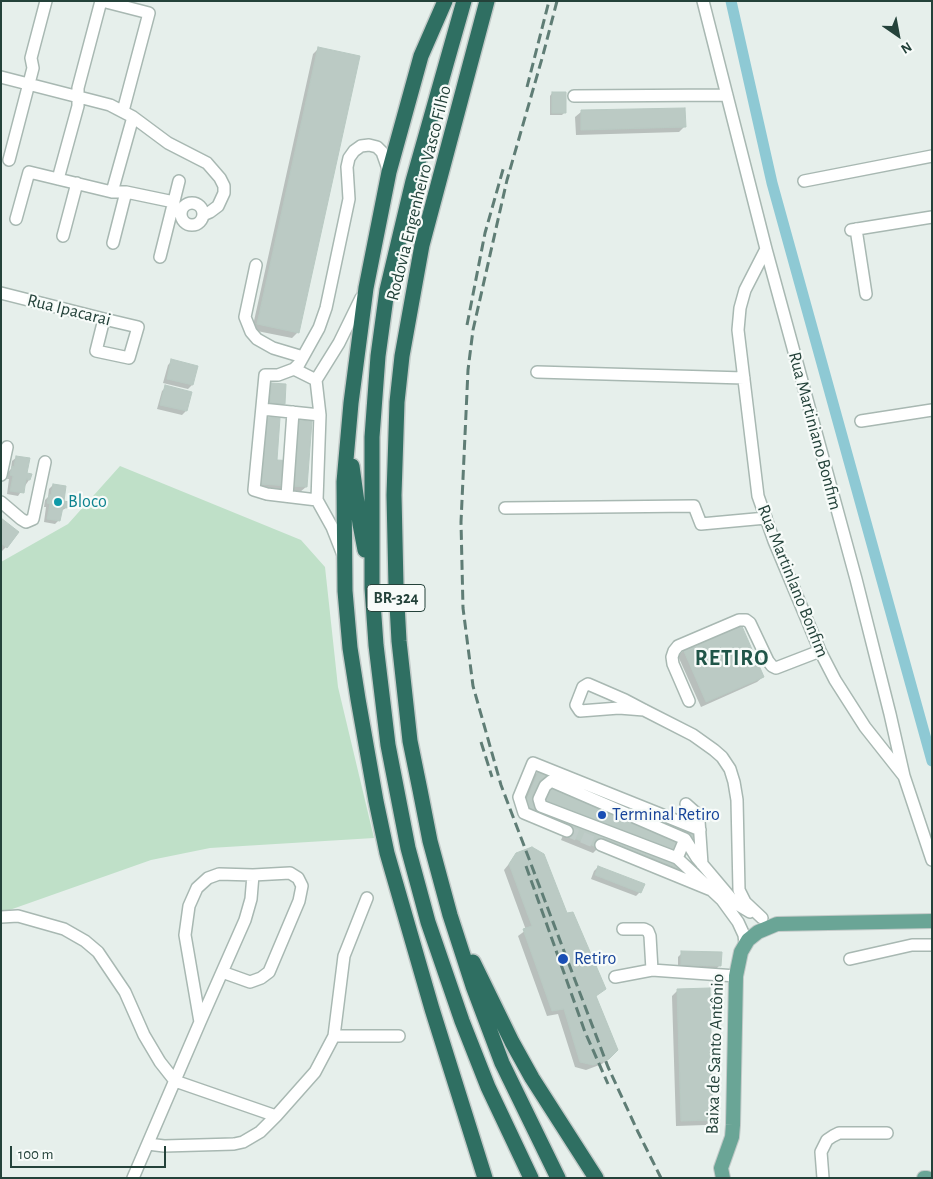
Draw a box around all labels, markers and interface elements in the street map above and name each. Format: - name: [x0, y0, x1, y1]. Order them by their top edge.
- north arrow: [873, 10, 923, 60]
- text: N: [898, 39, 914, 56]
- street label: Rodovia Engenheiro Vasco Filho: [382, 83, 456, 303]
- street label: Rua Ipacarai: [25, 289, 113, 331]
- street label: Rua Martiniano Bonfim: [784, 350, 846, 512]
- place label: Bloco: [68, 491, 107, 513]
- marker: Bloco: [52, 496, 64, 508]
- street label: Rua Martinlano Bonfim: [752, 501, 834, 661]
- road number: BR-324: [367, 584, 425, 612]
- district label: RETIRO: [694, 645, 770, 671]
- place label: Terminal Retiro: [612, 804, 720, 826]
- marker: Terminal Retiro: [596, 809, 608, 821]
- place label: Retiro: [574, 948, 616, 970]
- marker: Retiro: [556, 952, 570, 966]
- street label: Baixa de Santo Antônio: [701, 973, 729, 1135]
- scale bar: [12, 1136, 169, 1168]
- text: 100 m: [18, 1147, 53, 1162]

